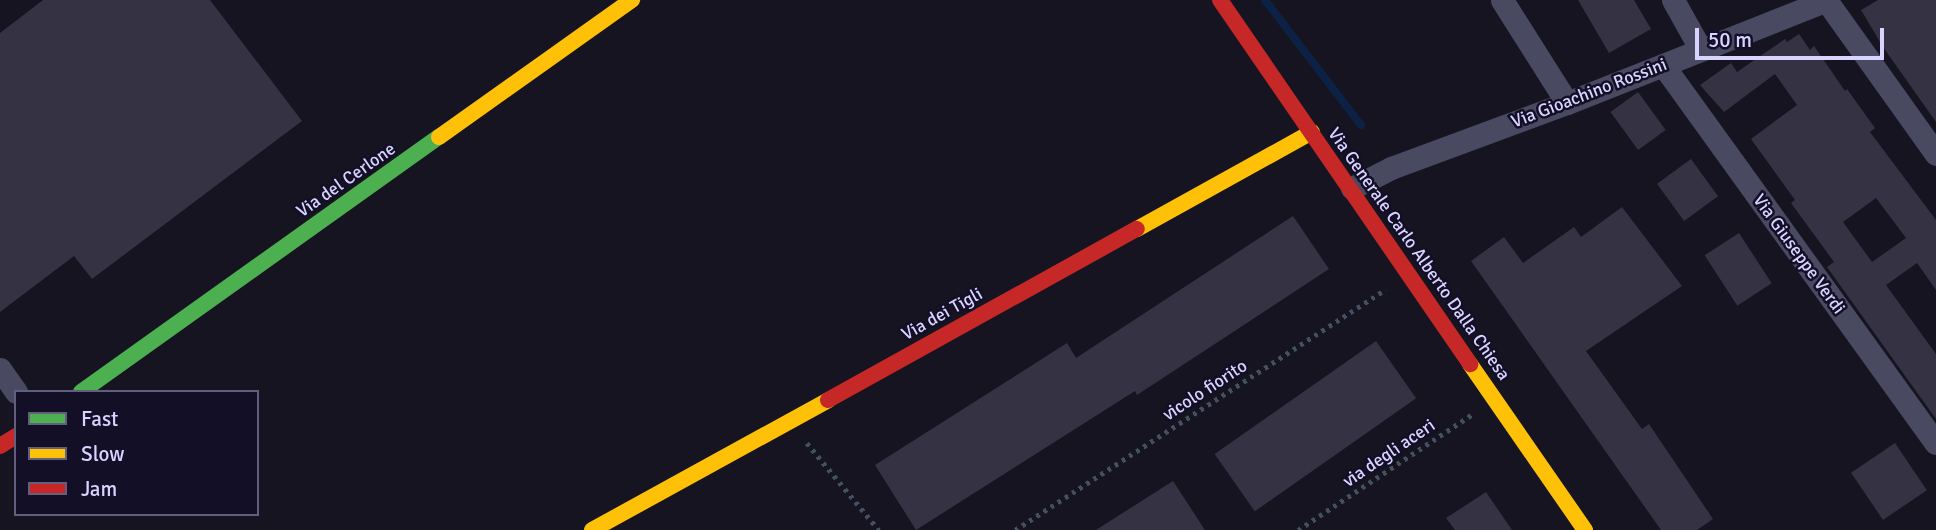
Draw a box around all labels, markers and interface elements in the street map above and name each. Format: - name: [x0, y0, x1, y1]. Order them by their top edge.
- scale bar: [1698, 14, 1887, 58]
- text: 50 m: [1708, 27, 1752, 53]
- street label: Via Gioachino Rossini: [1508, 53, 1670, 133]
- street label: Via Generale Carlo Alberto Dalla Chiesa: [1323, 124, 1515, 384]
- street label: Via del Cerlone: [292, 138, 400, 222]
- street label: Via Giuseppe Verdi: [1748, 190, 1850, 318]
- street label: Via dei Tigli: [898, 283, 986, 345]
- street label: vicolo fiorito: [1159, 355, 1251, 425]
- legend: [14, 390, 259, 516]
- text: Fast: [81, 406, 118, 432]
- street label: via degli aceri: [1339, 414, 1439, 492]
- text: Slow: [81, 441, 125, 467]
- text: Jam: [81, 476, 117, 502]

